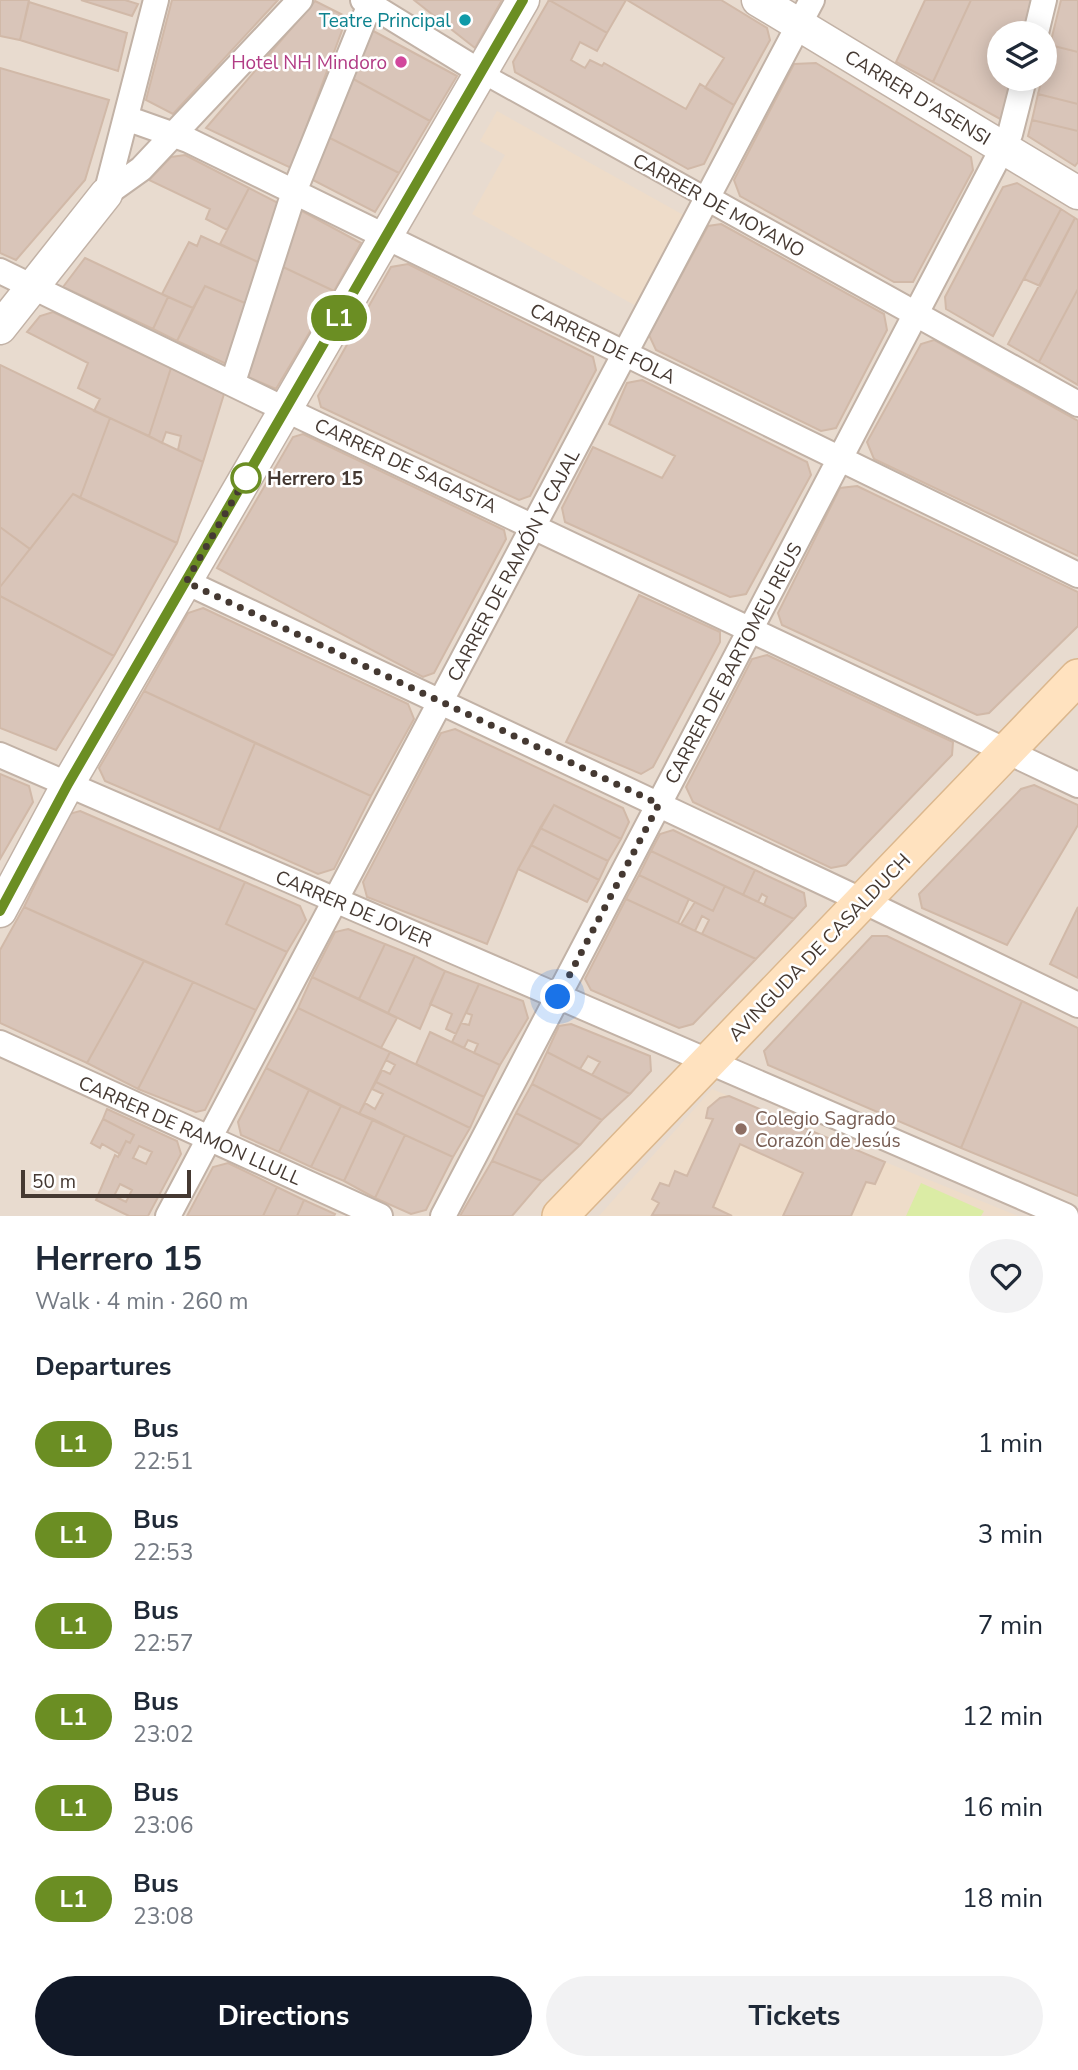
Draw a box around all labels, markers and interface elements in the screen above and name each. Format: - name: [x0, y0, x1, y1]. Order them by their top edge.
- place label: Teatre Principal: [319, 8, 451, 34]
- marker: Teatre Principal: [457, 12, 473, 28]
- map controls: [987, 21, 1057, 91]
- button: layers: [987, 21, 1057, 91]
- street label: CARRER D'ASENSI: [840, 44, 995, 152]
- place label: Hotel NH Mindoro: [231, 50, 387, 76]
- marker: Hotel NH Mindoro: [393, 54, 409, 70]
- street label: CARRER DE MOYANO: [628, 148, 809, 264]
- line badge: L1: [308, 295, 370, 341]
- street label: CARRER DE FOLA: [525, 297, 680, 390]
- text: L1: [325, 302, 353, 334]
- street label: CARRER DE SAGASTA: [310, 412, 501, 520]
- street label: CARRER DE RAMÓN Y CAJAL: [441, 444, 587, 686]
- marker: Herrero 15: [231, 463, 261, 493]
- place label: Herrero 15: [267, 466, 363, 492]
- street label: CARRER DE BARTOMEU REUS: [659, 538, 809, 789]
- street label: AVINGUDA DE CASALDUCH: [723, 848, 917, 1047]
- street label: CARRER DE JOVER: [271, 864, 436, 954]
- your location: [540, 979, 575, 1014]
- street label: CARRER DE RAMON LLULL: [74, 1070, 306, 1192]
- place label: Colegio Sagrado Corazón de Jesús: [755, 1106, 901, 1154]
- marker: Colegio Sagrado Corazón de Jesús: [733, 1121, 749, 1137]
- scale bar: [21, 1167, 191, 1199]
- text: 50 m: [32, 1169, 76, 1195]
- text: Herrero 15: [35, 1237, 202, 1282]
- button: heart: [969, 1239, 1043, 1313]
- text: Walk · 4 min · 260 m: [35, 1286, 248, 1317]
- text: Departures: [35, 1349, 171, 1384]
- text: Bus: [133, 1411, 179, 1446]
- text: 1 min: [978, 1426, 1043, 1461]
- text: L1: [60, 1428, 87, 1460]
- text: 22:51: [133, 1446, 193, 1477]
- text: Bus: [133, 1502, 179, 1537]
- text: 3 min: [978, 1517, 1043, 1552]
- text: L1: [60, 1519, 87, 1551]
- text: 22:53: [133, 1537, 193, 1568]
- text: Bus: [133, 1593, 179, 1628]
- text: 7 min: [978, 1608, 1043, 1643]
- text: L1: [60, 1610, 87, 1642]
- text: 22:57: [133, 1628, 193, 1659]
- text: Bus: [133, 1684, 179, 1719]
- text: 12 min: [962, 1699, 1043, 1734]
- text: L1: [60, 1701, 87, 1733]
- text: 23:02: [133, 1719, 193, 1750]
- text: Bus: [133, 1775, 179, 1810]
- text: 16 min: [962, 1790, 1043, 1825]
- text: L1: [60, 1792, 87, 1824]
- text: 23:06: [133, 1810, 193, 1841]
- text: Bus: [133, 1866, 179, 1901]
- text: 18 min: [962, 1881, 1043, 1916]
- text: L1: [60, 1883, 87, 1915]
- text: 23:08: [133, 1901, 193, 1932]
- button: Directions: [35, 1976, 532, 2056]
- button: Tickets: [546, 1976, 1043, 2056]

